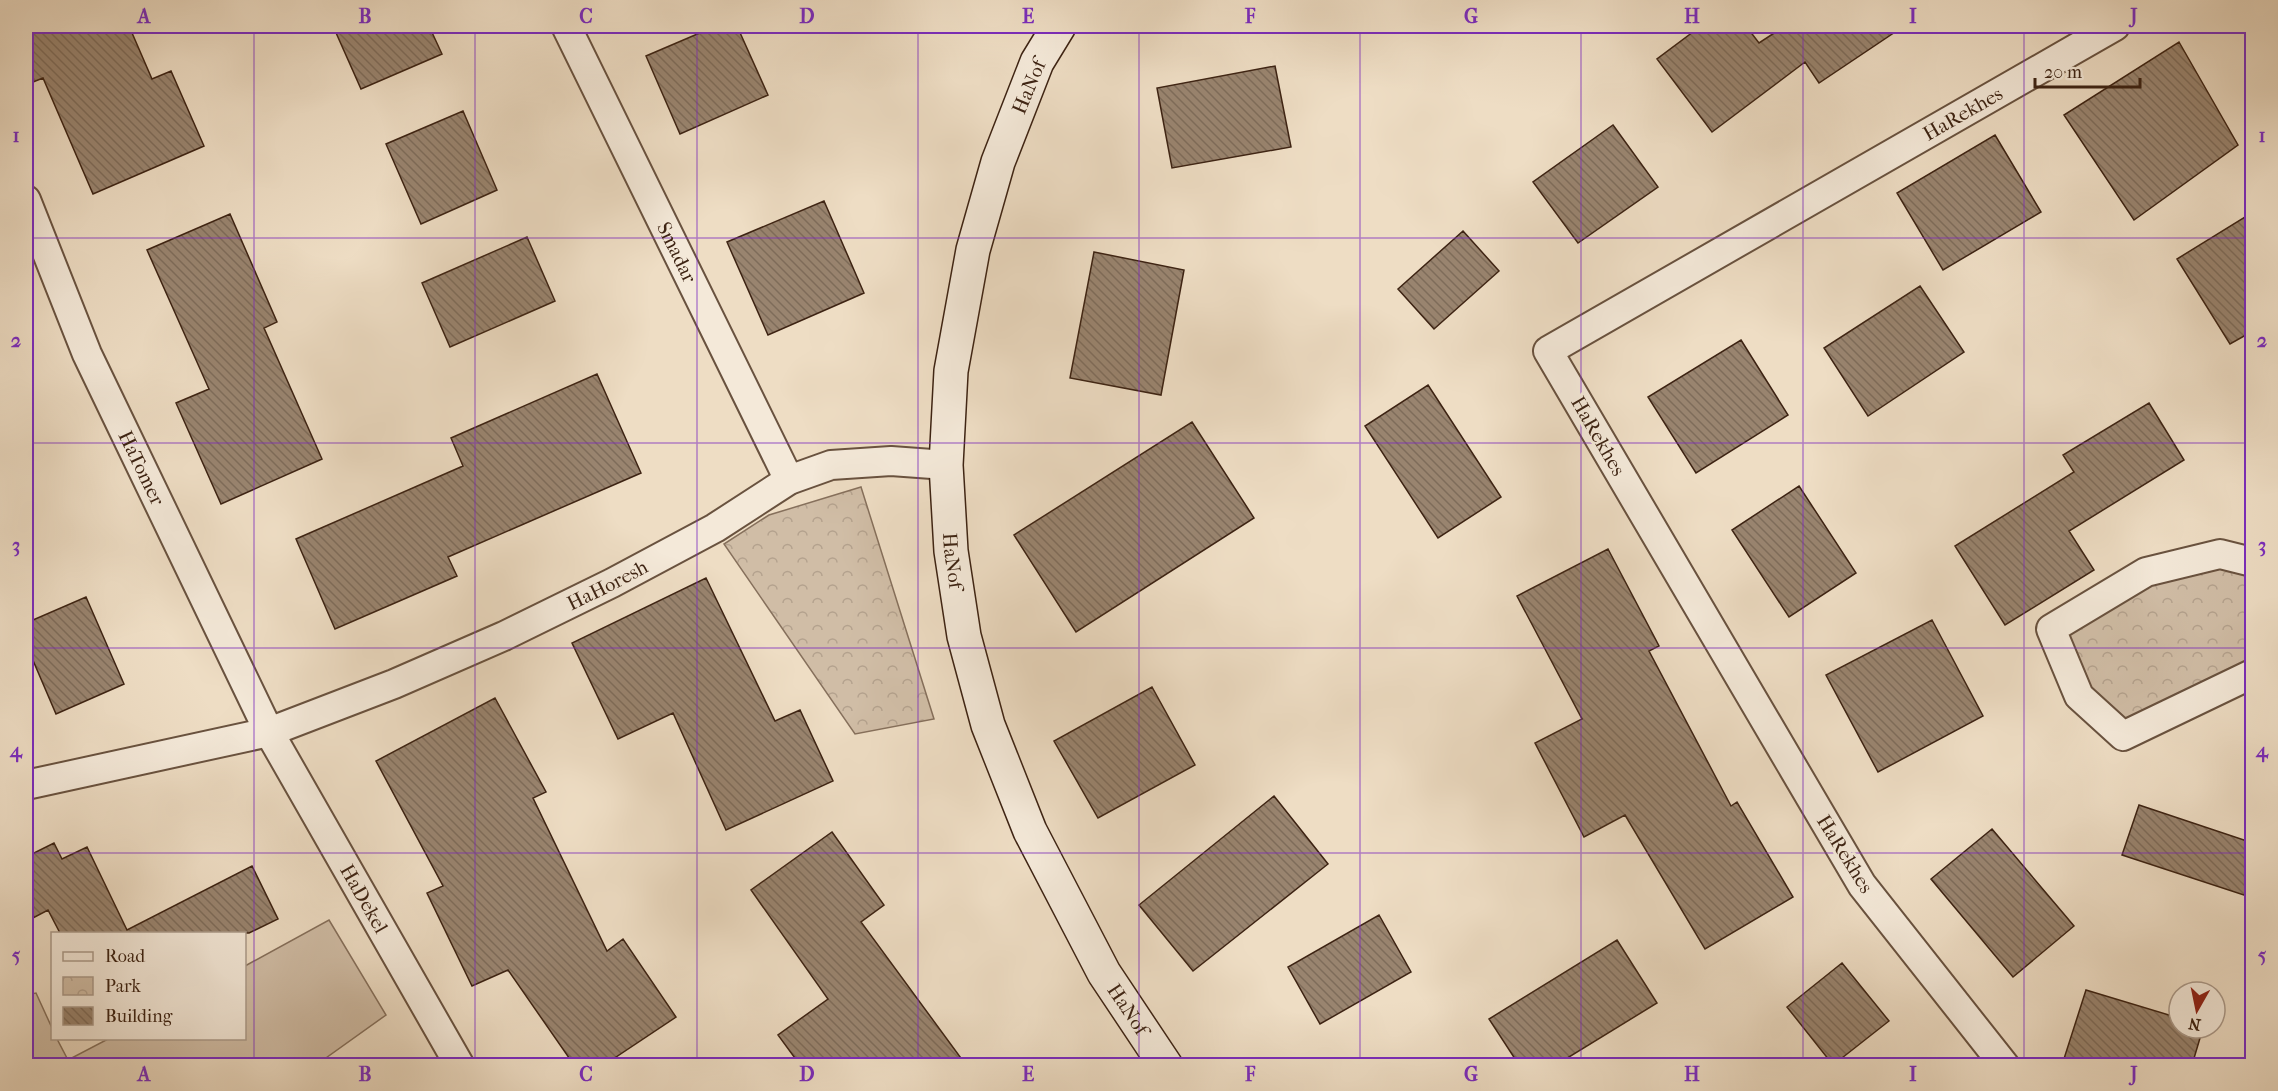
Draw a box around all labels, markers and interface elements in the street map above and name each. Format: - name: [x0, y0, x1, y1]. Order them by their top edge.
- text: A: [136, 5, 152, 28]
- text: B: [358, 5, 372, 28]
- text: C: [579, 5, 593, 28]
- text: D: [799, 5, 815, 28]
- text: E: [1022, 5, 1034, 28]
- text: F: [1244, 5, 1256, 28]
- text: G: [1464, 5, 1478, 28]
- text: H: [1684, 5, 1700, 28]
- text: I: [1909, 5, 1917, 28]
- text: J: [2128, 5, 2138, 28]
- scale bar: [2035, 51, 2140, 89]
- street label: HaNof: [1007, 52, 1052, 117]
- text: 20 m: [2044, 62, 2082, 83]
- street label: HaRekhes: [1919, 82, 2006, 145]
- text: 1: [12, 124, 20, 147]
- text: 1: [2258, 124, 2266, 147]
- street label: Smadar: [652, 218, 702, 287]
- text: 2: [11, 329, 21, 352]
- text: 2: [2257, 329, 2267, 352]
- street label: HaRekhes: [1566, 392, 1630, 480]
- street label: HaTomer: [114, 427, 170, 509]
- street label: HaNof: [938, 532, 969, 595]
- text: 3: [12, 534, 20, 557]
- text: 3: [2258, 534, 2266, 557]
- street label: HaHoresh: [563, 554, 652, 615]
- text: 4: [9, 739, 23, 763]
- text: 4: [2255, 739, 2269, 763]
- street label: HaRekhes: [1812, 811, 1878, 897]
- street label: HaDekel: [335, 860, 393, 937]
- legend: [51, 932, 246, 1040]
- text: 5: [12, 944, 21, 967]
- text: 5: [2258, 944, 2267, 967]
- text: Road: [105, 946, 145, 967]
- text: Park: [105, 976, 142, 997]
- street label: HaNof: [1103, 979, 1156, 1043]
- north arrow: [2167, 980, 2227, 1040]
- text: Building: [105, 1006, 173, 1027]
- text: N: [2186, 1014, 2202, 1035]
- text: A: [136, 1063, 152, 1086]
- text: B: [358, 1063, 372, 1086]
- text: C: [579, 1063, 593, 1086]
- text: D: [799, 1063, 815, 1086]
- text: E: [1022, 1063, 1034, 1086]
- text: F: [1244, 1063, 1256, 1086]
- text: G: [1464, 1063, 1478, 1086]
- text: H: [1684, 1063, 1700, 1086]
- text: I: [1909, 1063, 1917, 1086]
- text: J: [2128, 1063, 2138, 1086]

